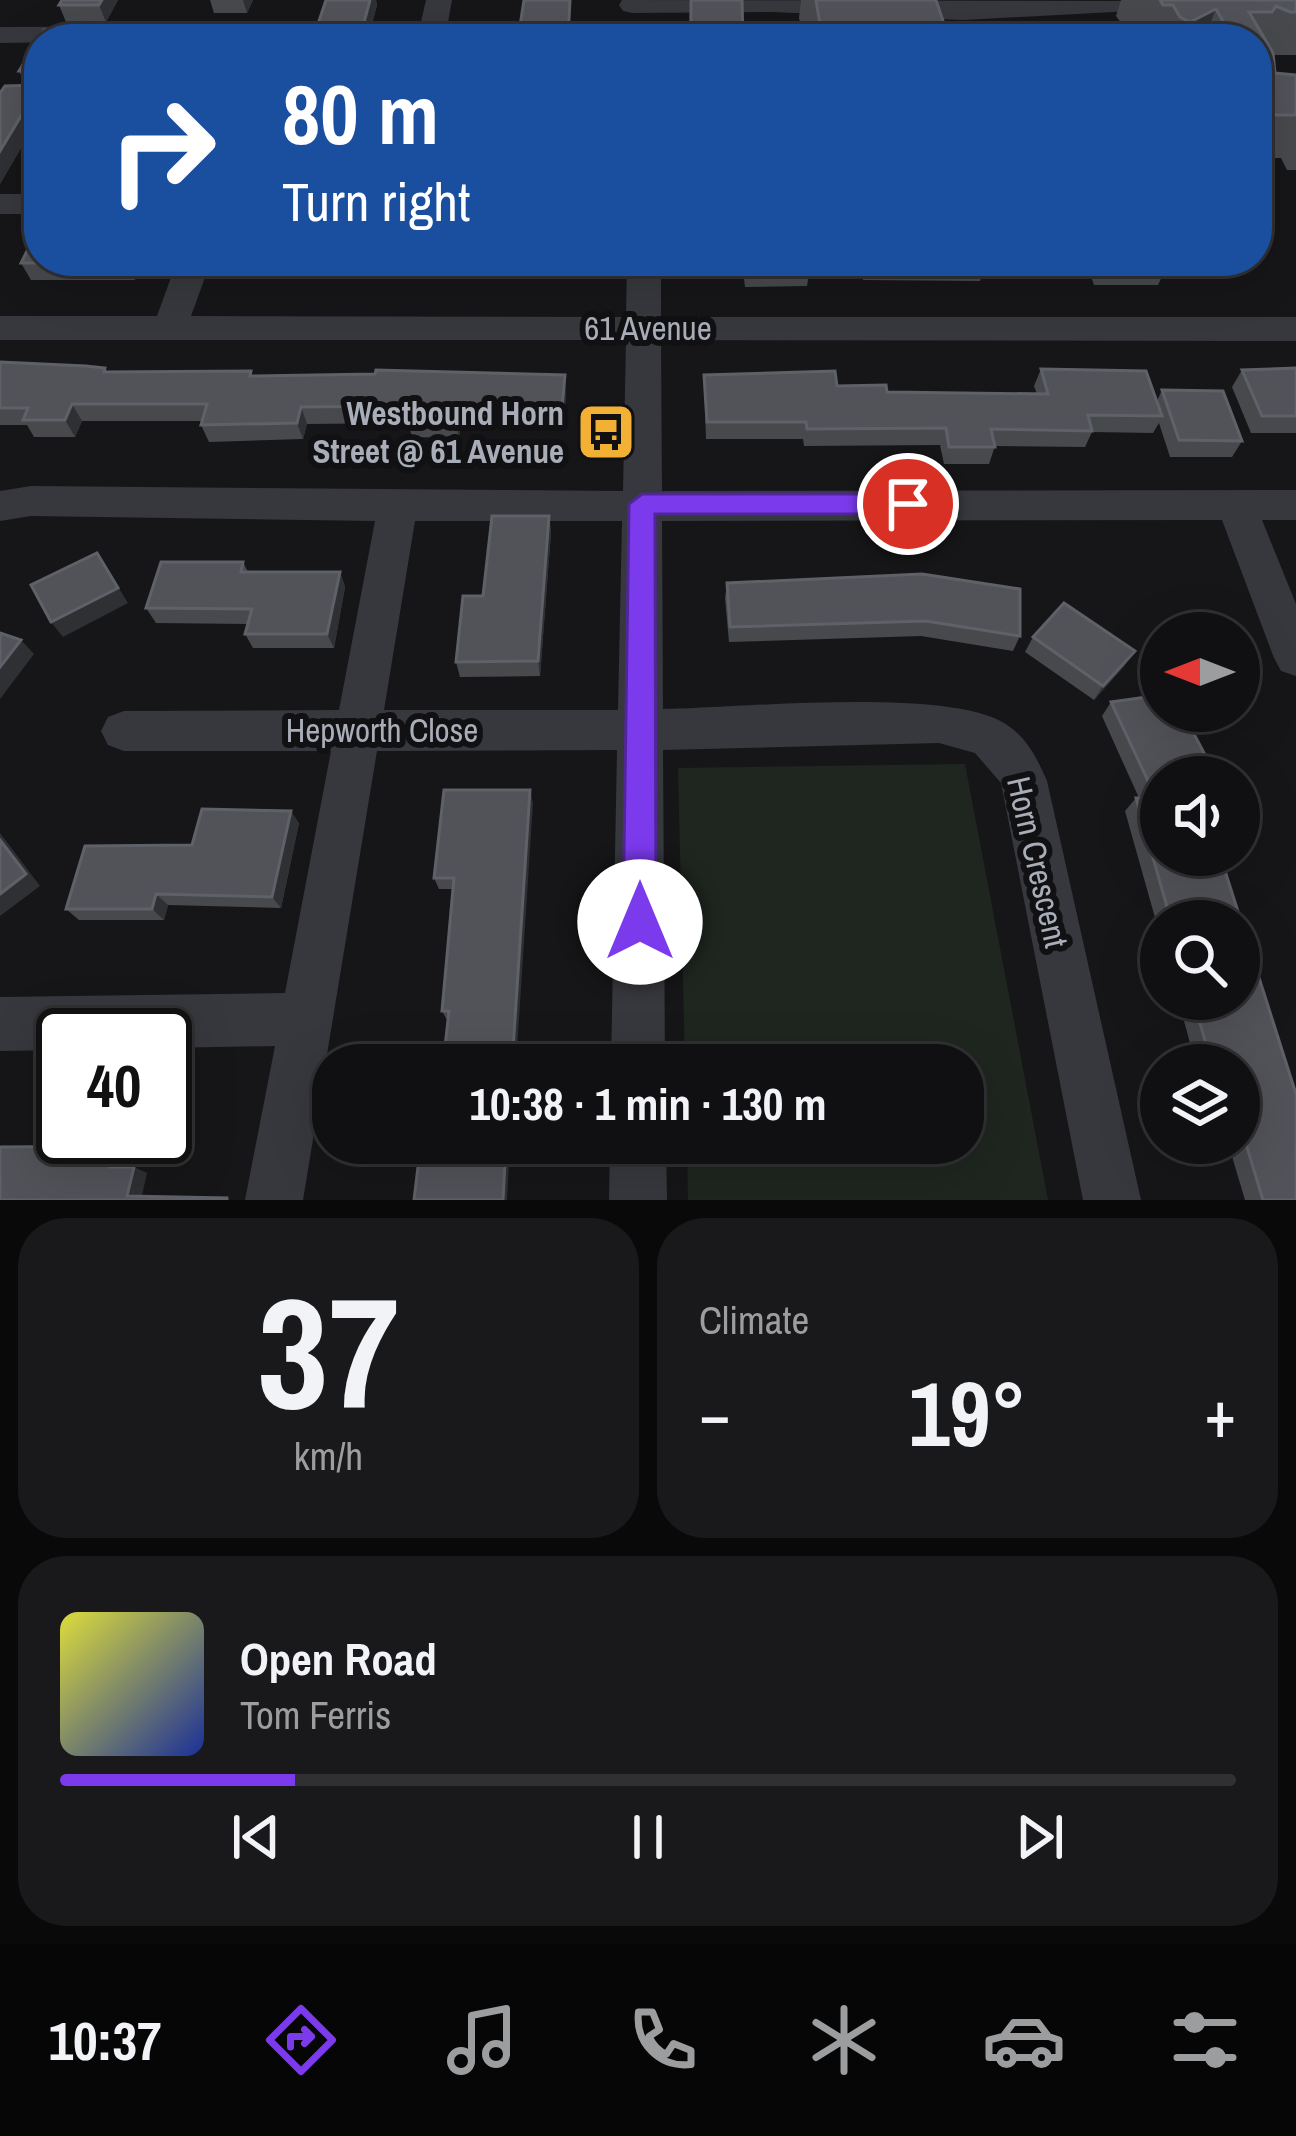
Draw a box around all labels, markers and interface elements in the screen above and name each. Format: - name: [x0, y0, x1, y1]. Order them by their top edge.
- text: 80 m: [282, 57, 439, 170]
- icon: right: [84, 72, 240, 228]
- text: Turn right: [282, 165, 470, 238]
- street label: 61 Avenue: [584, 306, 712, 350]
- place label: Westbound Horn Street @ 61 Avenue: [312, 391, 564, 473]
- bus stop icon: Westbound Horn Street @ 61 Avenue: [575, 401, 637, 463]
- pin: [857, 453, 959, 555]
- icon: arrive: [875, 471, 941, 537]
- north arrow: [1140, 612, 1260, 732]
- map controls: [1140, 612, 1260, 1164]
- street label: Hepworth Close: [286, 708, 478, 752]
- button: sound: [1140, 756, 1260, 876]
- street label: Horn Crescent: [997, 772, 1079, 952]
- position arrow: [577, 859, 703, 985]
- button: search: [1140, 900, 1260, 1020]
- speed limit sign: 40: [36, 1008, 192, 1164]
- button: layers: [1140, 1044, 1260, 1164]
- text: 10:38 · 1 min · 130 m: [470, 1073, 826, 1134]
- text: 37: [257, 1247, 400, 1457]
- text: Climate: [699, 1294, 809, 1346]
- text: 19°: [908, 1353, 1027, 1474]
- text: −: [699, 1369, 731, 1458]
- text: +: [1204, 1369, 1236, 1458]
- text: km/h: [294, 1430, 363, 1482]
- text: Open Road: [240, 1628, 437, 1689]
- text: Tom Ferris: [240, 1689, 391, 1741]
- icon: previous: [223, 1804, 289, 1870]
- icon: pause: [615, 1804, 681, 1870]
- icon: next: [1007, 1804, 1073, 1870]
- icon: directions: [259, 1998, 343, 2082]
- icon: music: [440, 1998, 524, 2082]
- icon: phone: [621, 1998, 705, 2082]
- icon: climate: [802, 1998, 886, 2082]
- icon: car: [982, 1998, 1066, 2082]
- icon: filters: [1163, 1998, 1247, 2082]
- text: 10:37: [48, 2004, 162, 2077]

